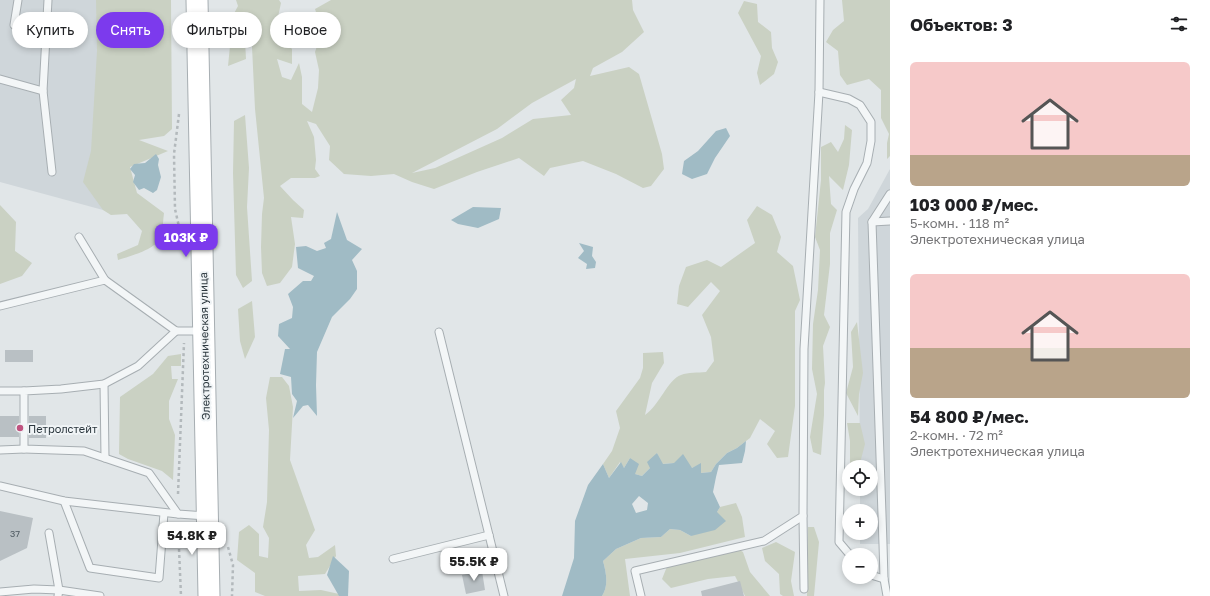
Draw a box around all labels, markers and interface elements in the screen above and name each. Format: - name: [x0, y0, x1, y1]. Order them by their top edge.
- chip: Купить: [12, 12, 88, 48]
- chip: Снять: [96, 12, 164, 48]
- chip: Фильтры: [172, 12, 262, 48]
- chip: Новое: [270, 12, 341, 48]
- icon: filters: [1168, 13, 1190, 35]
- text: Объектов: 3: [910, 14, 1013, 35]
- icon: home: [1014, 88, 1086, 160]
- text: 103 000 ₽/мес.: [910, 194, 1039, 215]
- text: 5-комн. · 118 m²: [910, 215, 1009, 231]
- pin: 103K ₽: [153, 224, 219, 258]
- text: 103K ₽: [164, 229, 208, 245]
- text: Электротехническая улица: [910, 231, 1085, 247]
- street label: Электротехническая улица: [196, 272, 212, 420]
- icon: home: [1014, 300, 1086, 372]
- text: 54 800 ₽/мес.: [910, 406, 1029, 427]
- place label: Петролстейт: [28, 422, 98, 435]
- marker: Петролстейт: [15, 423, 25, 433]
- text: 2-комн. · 72 m²: [910, 427, 1003, 443]
- text: Электротехническая улица: [910, 443, 1085, 459]
- map controls: [842, 460, 878, 584]
- button: locate: [842, 460, 878, 496]
- button: +: [842, 504, 878, 540]
- pin: 54.8K ₽: [155, 522, 229, 556]
- text: 54.8K ₽: [167, 527, 217, 543]
- house number: 37: [10, 528, 20, 539]
- pin: 55.5K ₽: [437, 548, 511, 582]
- button: −: [842, 548, 878, 584]
- text: 55.5K ₽: [449, 553, 499, 569]

